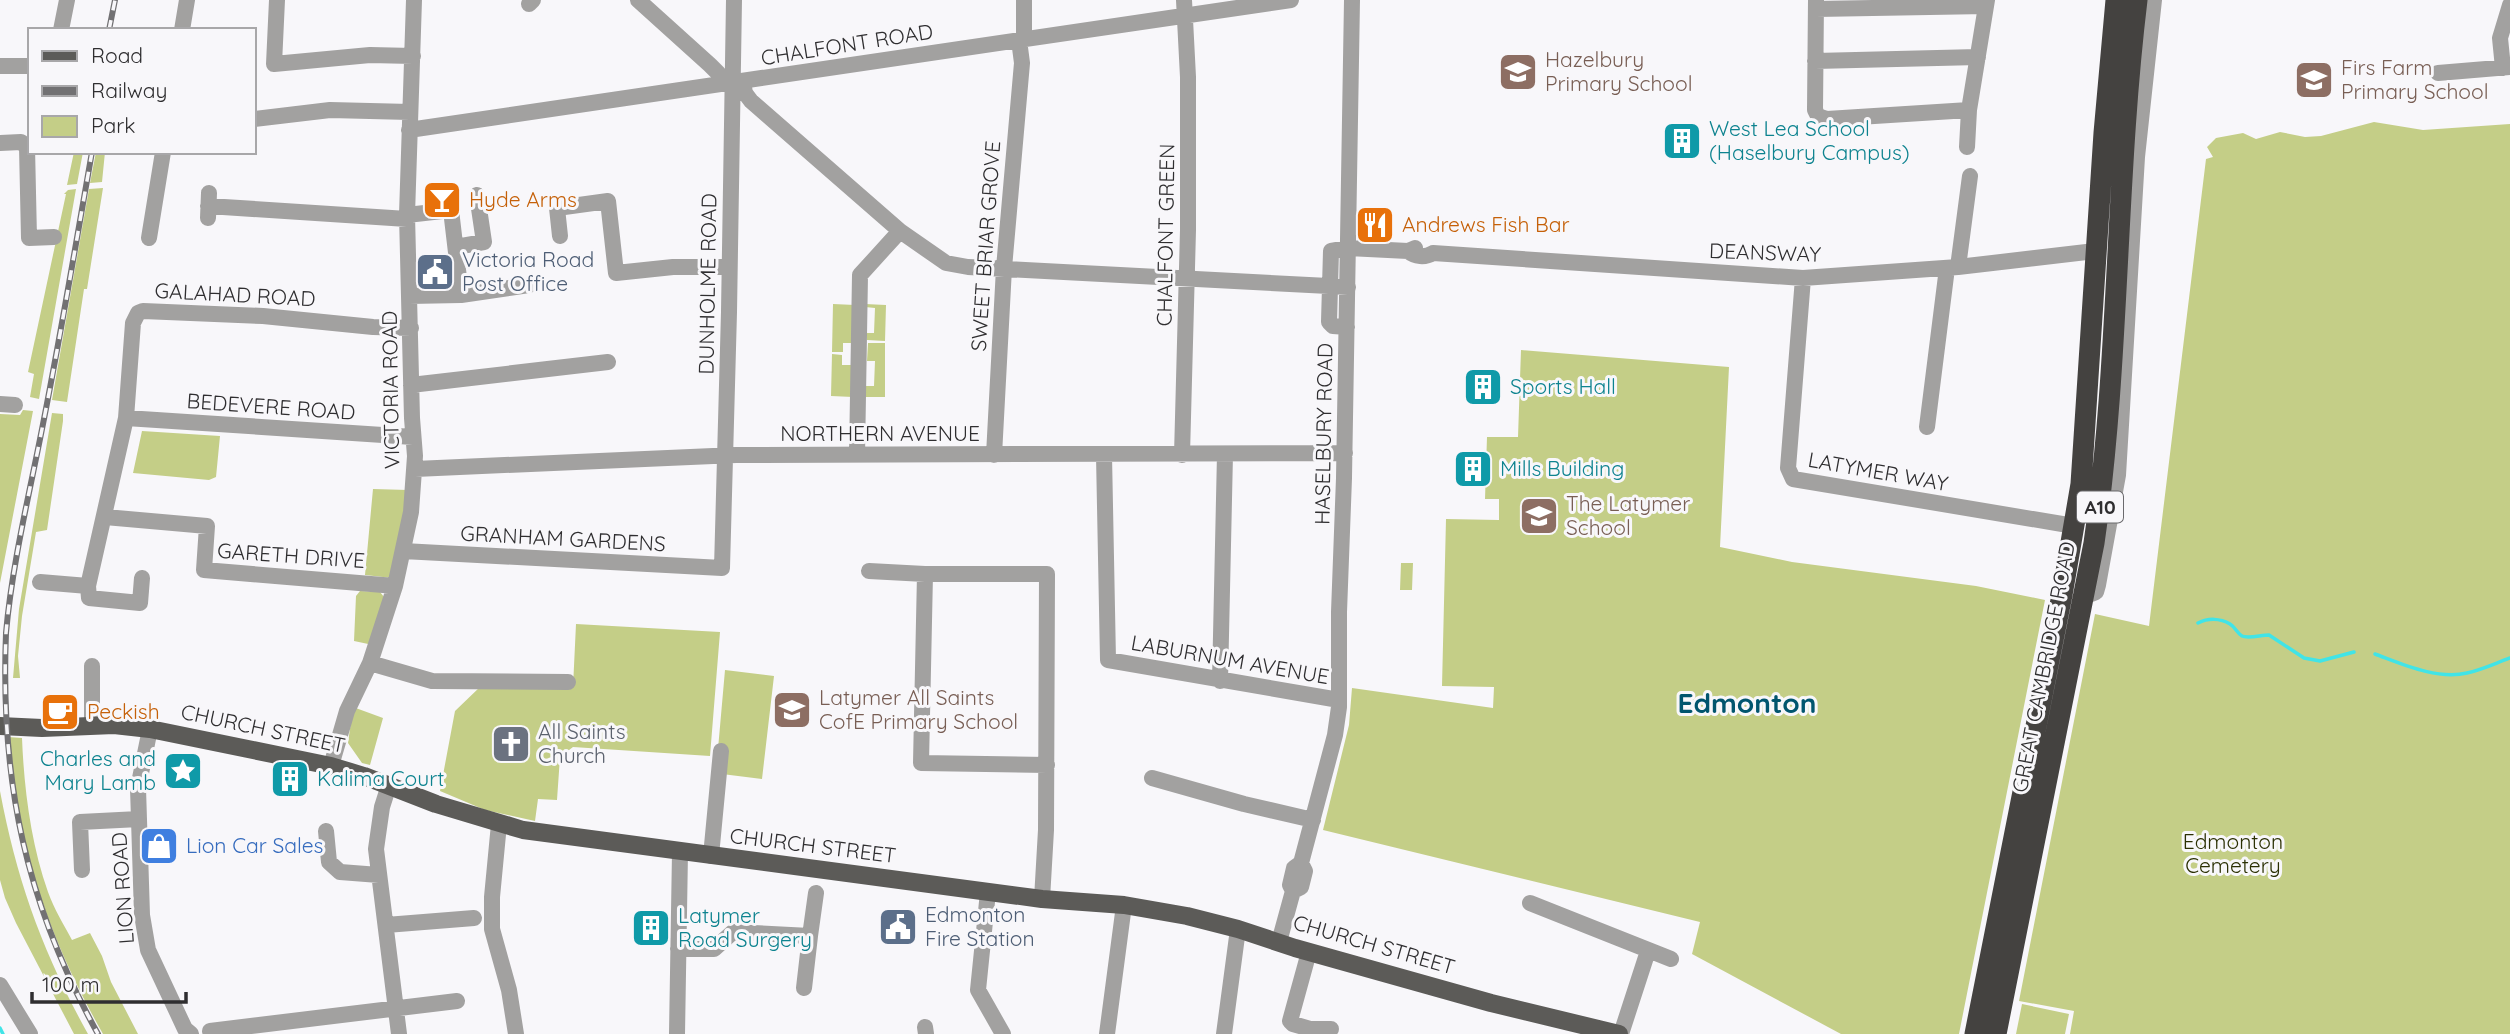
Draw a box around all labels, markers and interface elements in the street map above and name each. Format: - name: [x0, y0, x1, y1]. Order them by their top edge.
- street label: CHALFONT ROAD: [759, 18, 935, 70]
- legend: [28, 28, 256, 154]
- text: Road: [91, 42, 143, 68]
- place label: Hazelbury Primary School: [1545, 46, 1693, 96]
- school or university icon: Hazelbury Primary School: [1497, 51, 1539, 93]
- place label: Firs Farm Primary School: [2341, 54, 2489, 104]
- school or university icon: Firs Farm Primary School: [2293, 59, 2335, 101]
- text: Railway: [91, 77, 167, 103]
- text: Park: [91, 112, 135, 138]
- place label: West Lea School (Haselbury Campus): [1709, 115, 1910, 165]
- building icon: West Lea School (Haselbury Campus): [1661, 120, 1703, 162]
- street label: SWEET BRIAR GROVE: [965, 140, 1005, 352]
- street label: CHALFONT GREEN: [1150, 143, 1180, 327]
- bar icon: Hyde Arms: [421, 179, 463, 221]
- place label: Hyde Arms: [469, 186, 577, 212]
- street label: DUNHOLME ROAD: [692, 193, 722, 375]
- restaurant icon: Andrews Fish Bar: [1354, 204, 1396, 246]
- place label: Andrews Fish Bar: [1402, 211, 1570, 237]
- street label: DEANSWAY: [1709, 237, 1822, 267]
- place label: Victoria Road Post Office: [462, 246, 594, 296]
- public building icon: Victoria Road Post Office: [414, 251, 456, 293]
- street label: GALAHAD ROAD: [154, 277, 316, 311]
- street label: VICTORIA ROAD: [376, 311, 404, 469]
- street label: HASELBURY ROAD: [1308, 343, 1338, 525]
- building icon: Sports Hall: [1462, 366, 1504, 408]
- place label: Sports Hall: [1510, 373, 1616, 399]
- street label: BEDEVERE ROAD: [186, 387, 356, 425]
- street label: NORTHERN AVENUE: [780, 420, 980, 446]
- street label: LATYMER WAY: [1806, 446, 1950, 496]
- building icon: Mills Building: [1452, 448, 1494, 490]
- place label: Mills Building: [1500, 455, 1624, 481]
- place label: The Latymer School: [1566, 490, 1690, 540]
- road number: A10: [2077, 492, 2123, 522]
- school or university icon: The Latymer School: [1518, 495, 1560, 537]
- street label: GRANHAM GARDENS: [460, 520, 666, 556]
- street label: GARETH DRIVE: [216, 537, 366, 573]
- street label: GREAT CAMBRIDGE ROAD: [2006, 539, 2080, 794]
- street label: LABURNUM AVENUE: [1129, 629, 1331, 689]
- place label: Latymer All Saints CofE Primary School: [819, 684, 1018, 734]
- district label: Edmonton: [1678, 685, 1816, 720]
- school or university icon: Latymer All Saints CofE Primary School: [771, 689, 813, 731]
- cafe icon: Peckish: [39, 691, 81, 733]
- place label: Peckish: [87, 698, 160, 724]
- street label: CHURCH STREET: [179, 698, 348, 758]
- place label: All Saints Church: [538, 718, 626, 768]
- church icon: All Saints Church: [490, 723, 532, 765]
- place label: Charles and Mary Lamb: [40, 745, 156, 795]
- place icon: Charles and Mary Lamb: [162, 750, 204, 792]
- building icon: Kalima Court: [269, 758, 311, 800]
- place label: Kalima Court: [317, 765, 444, 791]
- street label: CHURCH STREET: [728, 822, 898, 868]
- shop icon: Lion Car Sales: [138, 825, 180, 867]
- park label: Edmonton Cemetery: [2183, 828, 2283, 878]
- street label: LION ROAD: [105, 831, 139, 945]
- place label: Lion Car Sales: [186, 832, 323, 858]
- place label: Edmonton Fire Station: [925, 901, 1035, 951]
- place label: Latymer Road Surgery: [678, 902, 812, 952]
- public building icon: Edmonton Fire Station: [877, 906, 919, 948]
- building icon: Latymer Road Surgery: [630, 907, 672, 949]
- street label: CHURCH STREET: [1290, 908, 1458, 980]
- scale bar: [32, 960, 186, 1004]
- text: 100 m: [42, 971, 100, 997]

